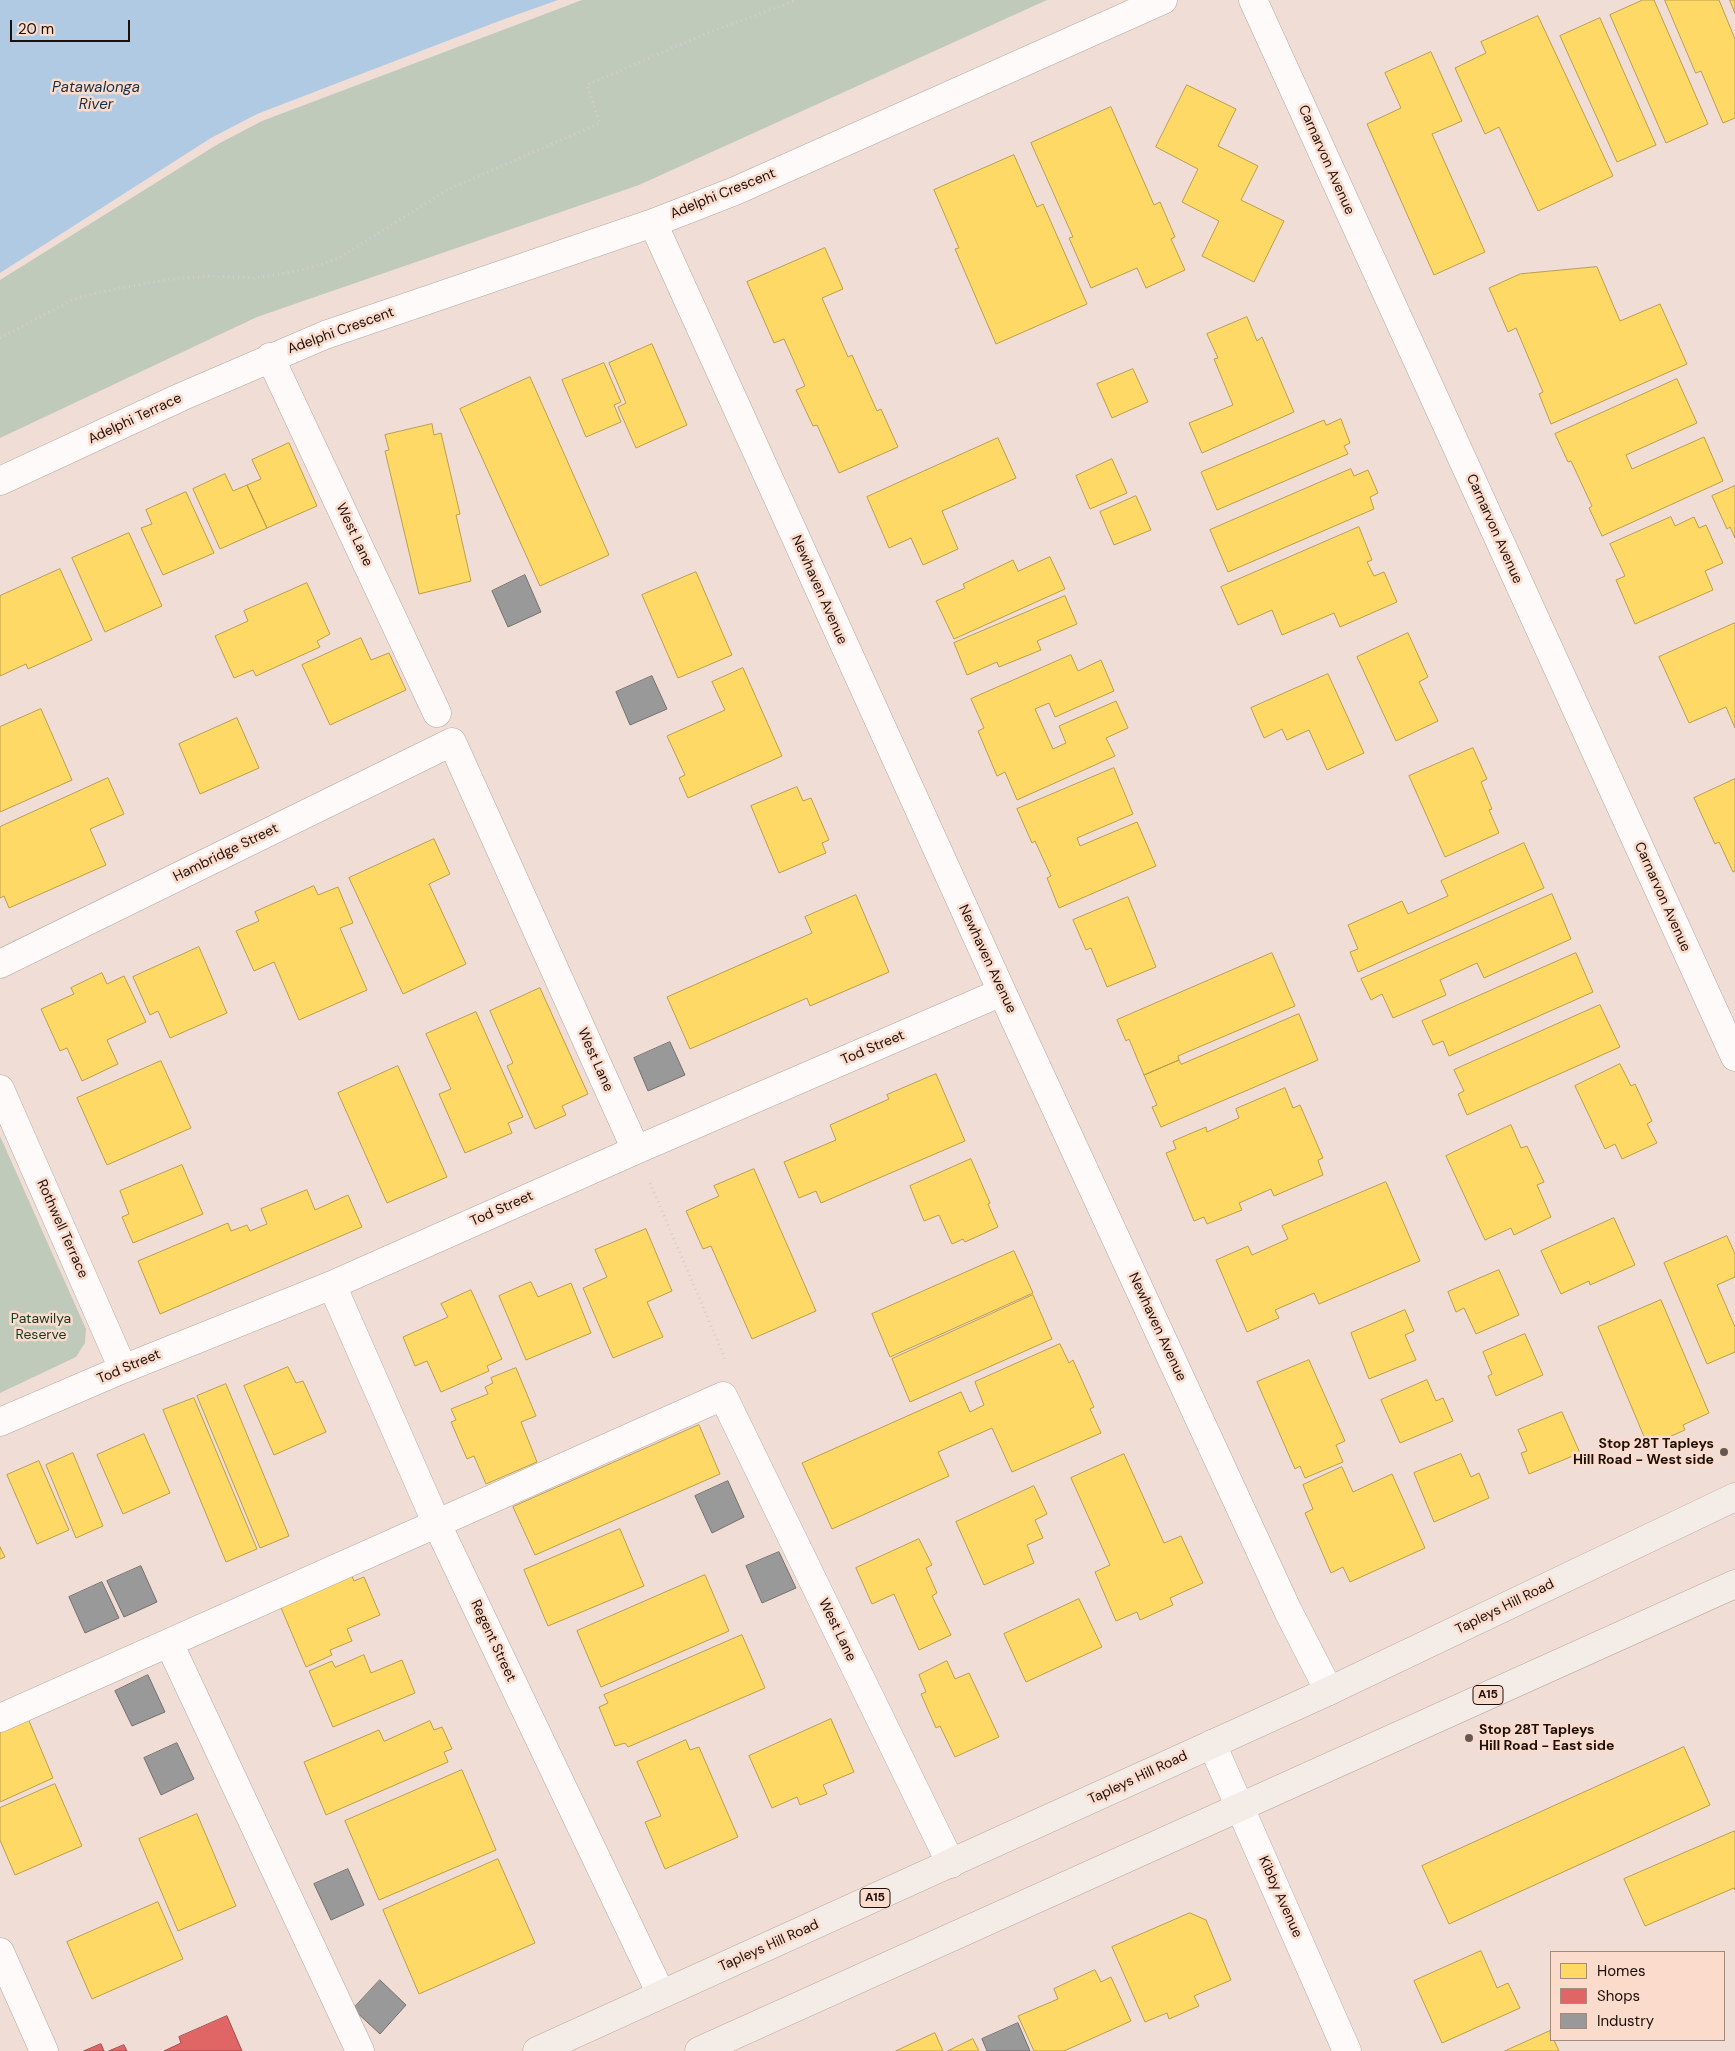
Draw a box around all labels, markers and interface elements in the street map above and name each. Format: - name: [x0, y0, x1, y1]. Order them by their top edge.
- scale bar: [12, 10, 132, 42]
- text: 20 m: [18, 19, 54, 39]
- water label: Patawalonga River: [52, 79, 140, 114]
- street label: Carnarvon Avenue: [1294, 103, 1358, 217]
- street label: Adelphi Crescent: [668, 165, 778, 223]
- street label: Adelphi Crescent: [285, 304, 397, 358]
- street label: Adelphi Terrace: [86, 390, 184, 448]
- street label: Carnarvon Avenue: [1462, 472, 1526, 586]
- street label: West Lane: [332, 501, 376, 569]
- street label: Newhaven Avenue: [787, 533, 851, 647]
- street label: Hambridge Street: [171, 820, 281, 886]
- street label: Carnarvon Avenue: [1630, 840, 1694, 954]
- street label: Newhaven Avenue: [955, 902, 1019, 1016]
- street label: West Lane: [574, 1026, 616, 1094]
- street label: Tod Street: [839, 1027, 907, 1069]
- street label: Rothwell Terrace: [33, 1177, 91, 1281]
- street label: Tod Street: [468, 1188, 536, 1230]
- street label: Newhaven Avenue: [1125, 1270, 1189, 1384]
- park label: Patawilya Reserve: [11, 1311, 71, 1344]
- street label: Tod Street: [95, 1346, 163, 1388]
- place label: Stop 28T Tapleys Hill Road - West side: [1573, 1436, 1714, 1468]
- marker: Stop 28T Tapleys Hill Road - West side: [1718, 1446, 1730, 1458]
- street label: Tapleys Hill Road: [1453, 1576, 1557, 1638]
- street label: West Lane: [815, 1596, 859, 1664]
- street label: Regent Street: [467, 1597, 519, 1685]
- road number: A15: [1473, 1686, 1503, 1704]
- place label: Stop 28T Tapleys Hill Road - East side: [1479, 1722, 1614, 1754]
- marker: Stop 28T Tapleys Hill Road - East side: [1463, 1732, 1475, 1744]
- street label: Tapleys Hill Road: [1086, 1748, 1190, 1808]
- street label: Kibby Avenue: [1255, 1854, 1305, 1940]
- road number: A15: [860, 1889, 890, 1908]
- street label: Tapleys Hill Road: [716, 1916, 822, 1976]
- legend: [1550, 1951, 1725, 2041]
- text: Homes: [1597, 1961, 1646, 1981]
- text: Shops: [1597, 1986, 1640, 2006]
- text: Industry: [1597, 2011, 1654, 2031]

